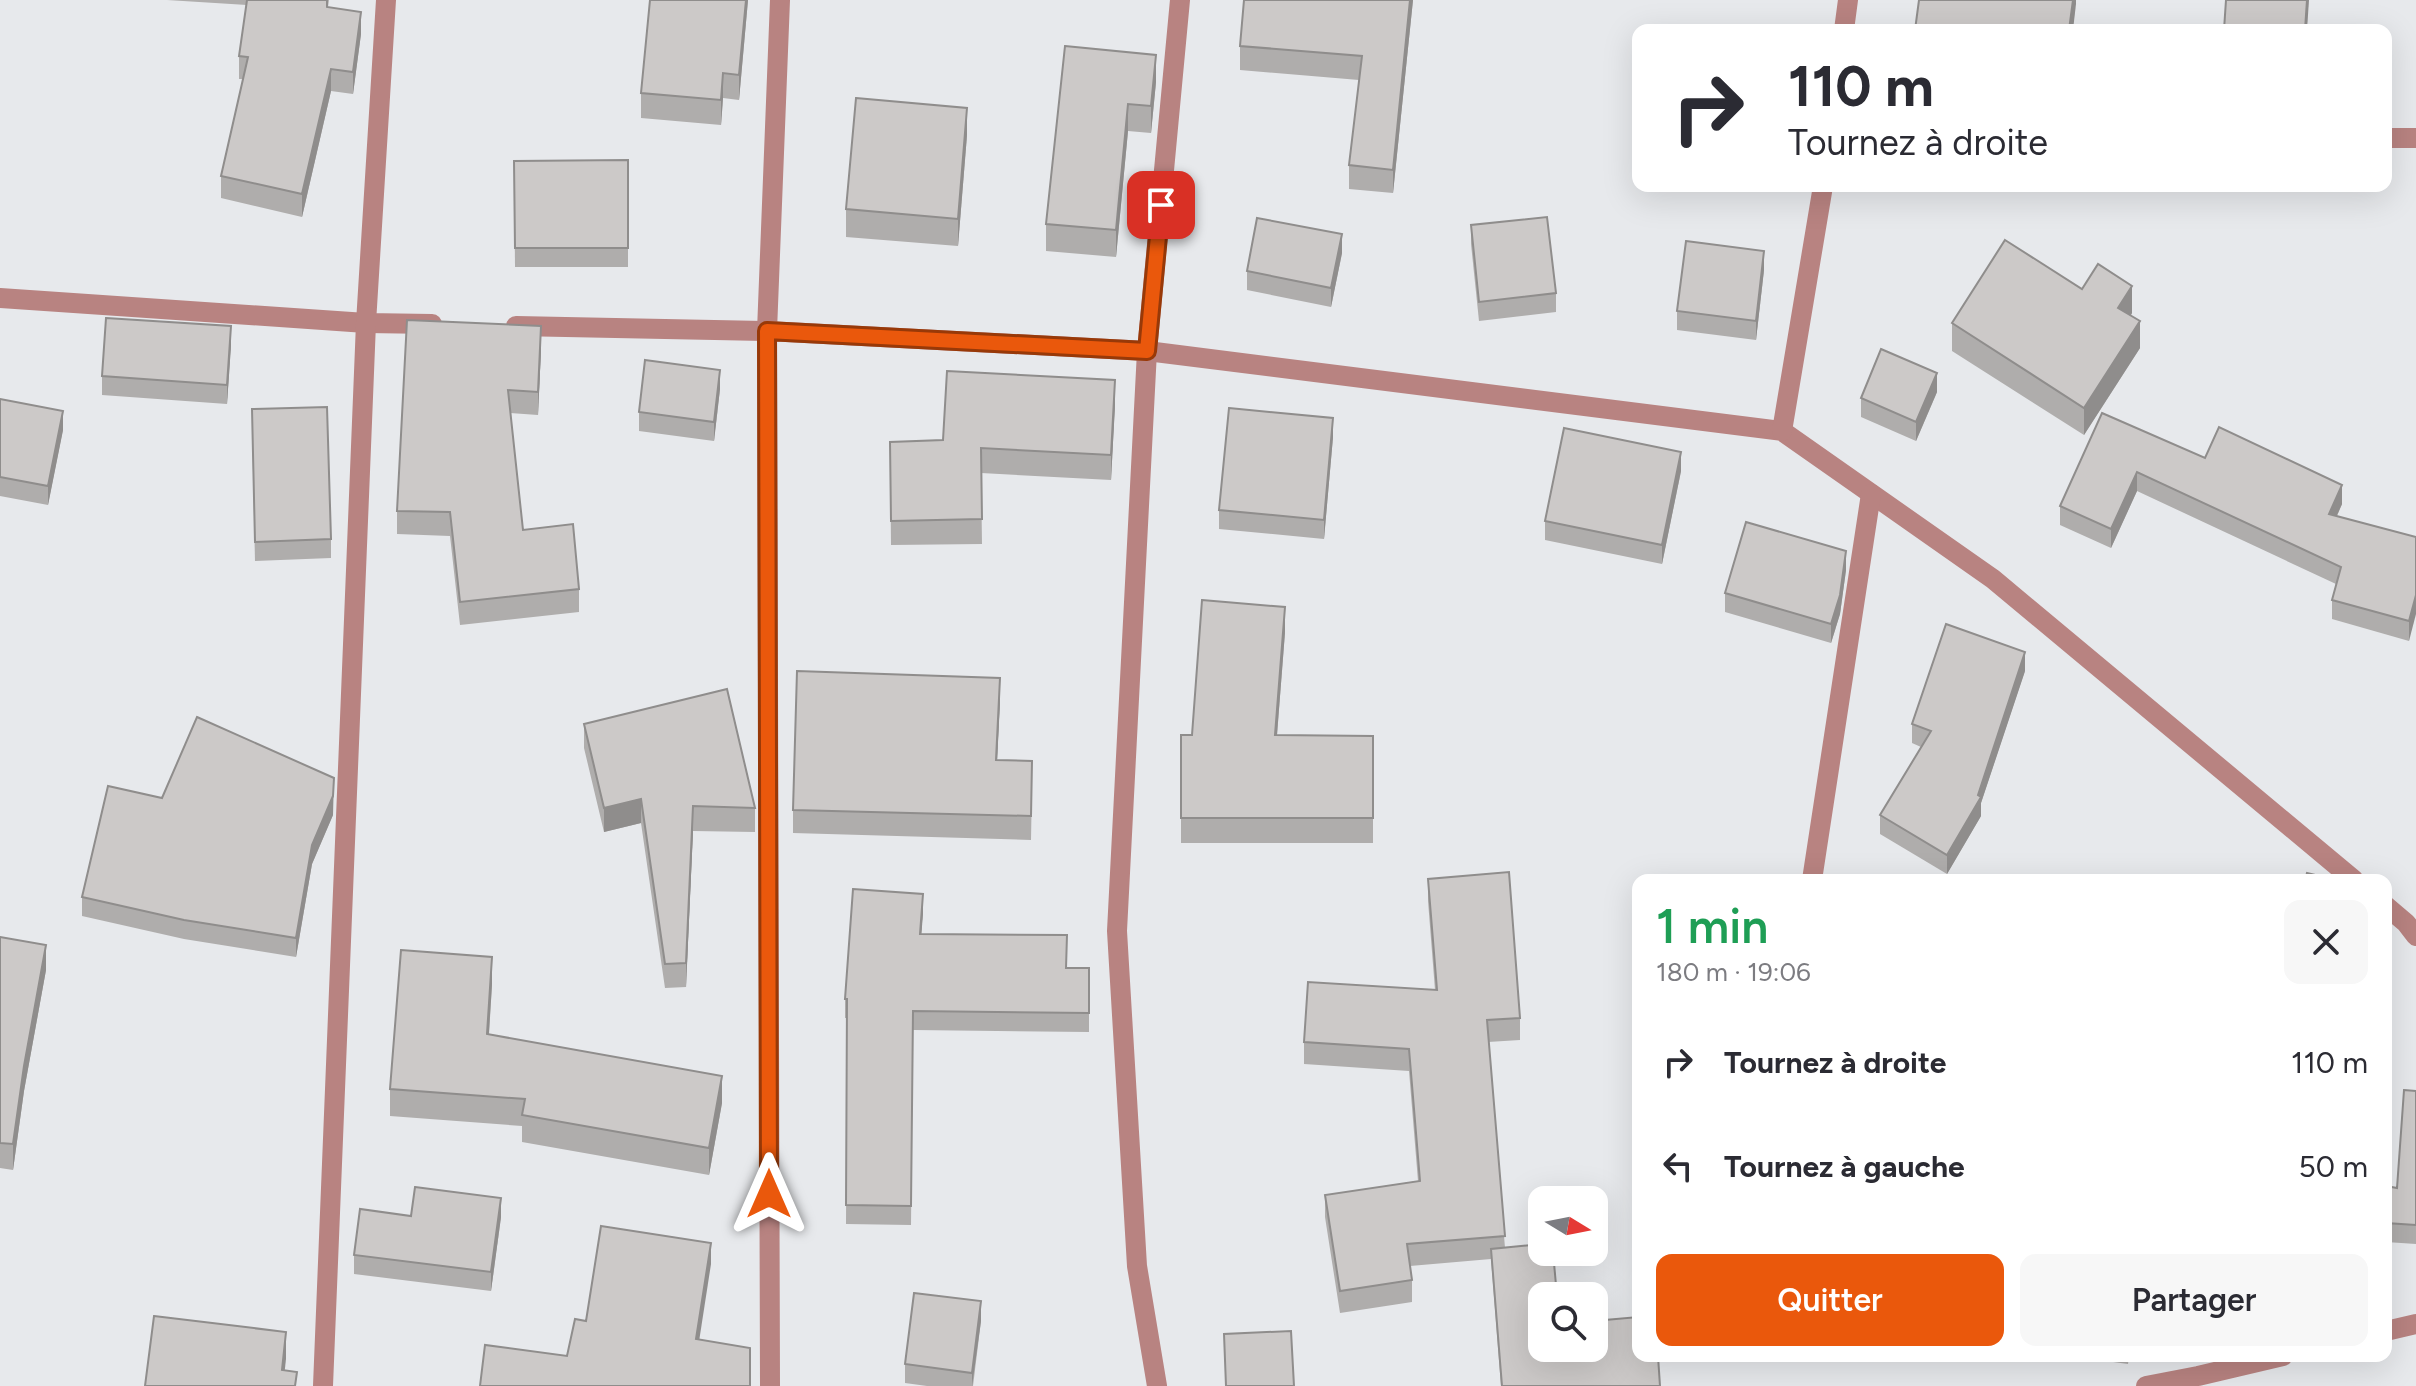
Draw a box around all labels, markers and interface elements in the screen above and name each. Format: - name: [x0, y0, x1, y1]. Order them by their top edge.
- text: 110 m: [1788, 53, 1934, 120]
- icon: right: [1656, 56, 1760, 160]
- text: Tournez à droite: [1788, 121, 2048, 164]
- pin: [1127, 171, 1195, 239]
- icon: arrive: [1139, 183, 1183, 227]
- text: 1 min: [1656, 897, 1768, 955]
- button: close: [2284, 900, 2368, 984]
- text: 180 m · 19:06: [1656, 956, 1811, 988]
- icon: right: [1656, 1040, 1700, 1084]
- text: Tournez à droite: [1724, 1044, 1946, 1081]
- text: 110 m: [2291, 1044, 2368, 1081]
- icon: left: [1656, 1144, 1700, 1188]
- text: Tournez à gauche: [1724, 1148, 1965, 1185]
- text: 50 m: [2299, 1148, 2368, 1185]
- position arrow: [727, 1152, 811, 1236]
- north arrow: [1528, 1186, 1608, 1266]
- map controls: [1528, 1186, 1608, 1362]
- button: Quitter: [1656, 1254, 2004, 1346]
- button: Partager: [2020, 1254, 2368, 1346]
- button: search: [1528, 1282, 1608, 1362]

